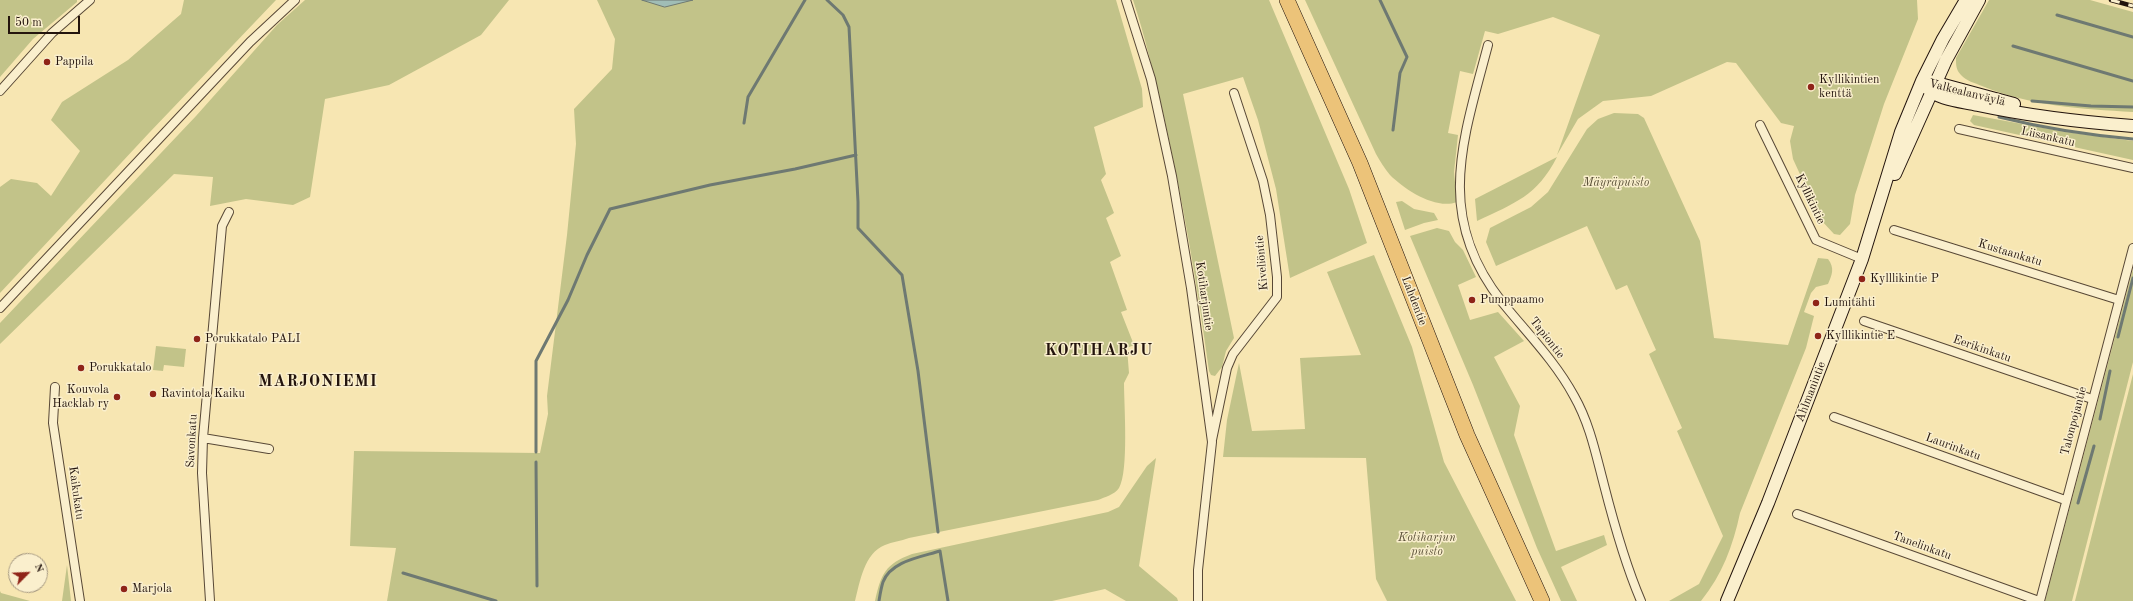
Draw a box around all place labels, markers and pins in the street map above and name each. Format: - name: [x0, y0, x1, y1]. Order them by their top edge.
- place label: Pappila: [55, 55, 93, 69]
- marker: Pappila: [42, 57, 52, 67]
- place label: Kyllikintien kenttä: [1819, 73, 1880, 101]
- marker: Kyllikintien kenttä: [1806, 82, 1816, 92]
- place label: Kylllikintie P: [1870, 272, 1939, 286]
- marker: Kylllikintie P: [1857, 274, 1867, 284]
- place label: Pumppaamo: [1480, 293, 1544, 307]
- marker: Pumppaamo: [1467, 295, 1477, 305]
- place label: Lumitähti: [1824, 296, 1875, 310]
- marker: Lumitähti: [1811, 298, 1821, 308]
- place label: Kylllikintie E: [1826, 329, 1895, 343]
- marker: Kylllikintie E: [1813, 331, 1823, 341]
- place label: Porukkatalo PALI: [205, 332, 300, 346]
- marker: Porukkatalo PALI: [192, 334, 202, 344]
- place label: Porukkatalo: [89, 361, 152, 375]
- marker: Porukkatalo: [76, 363, 86, 373]
- place label: Kouvola Hacklab ry: [52, 383, 109, 411]
- place label: Ravintola Kaiku: [161, 387, 245, 401]
- marker: Ravintola Kaiku: [148, 389, 158, 399]
- marker: Kouvola Hacklab ry: [112, 392, 122, 402]
- place label: Marjola: [132, 582, 172, 596]
- marker: Marjola: [119, 584, 129, 594]

